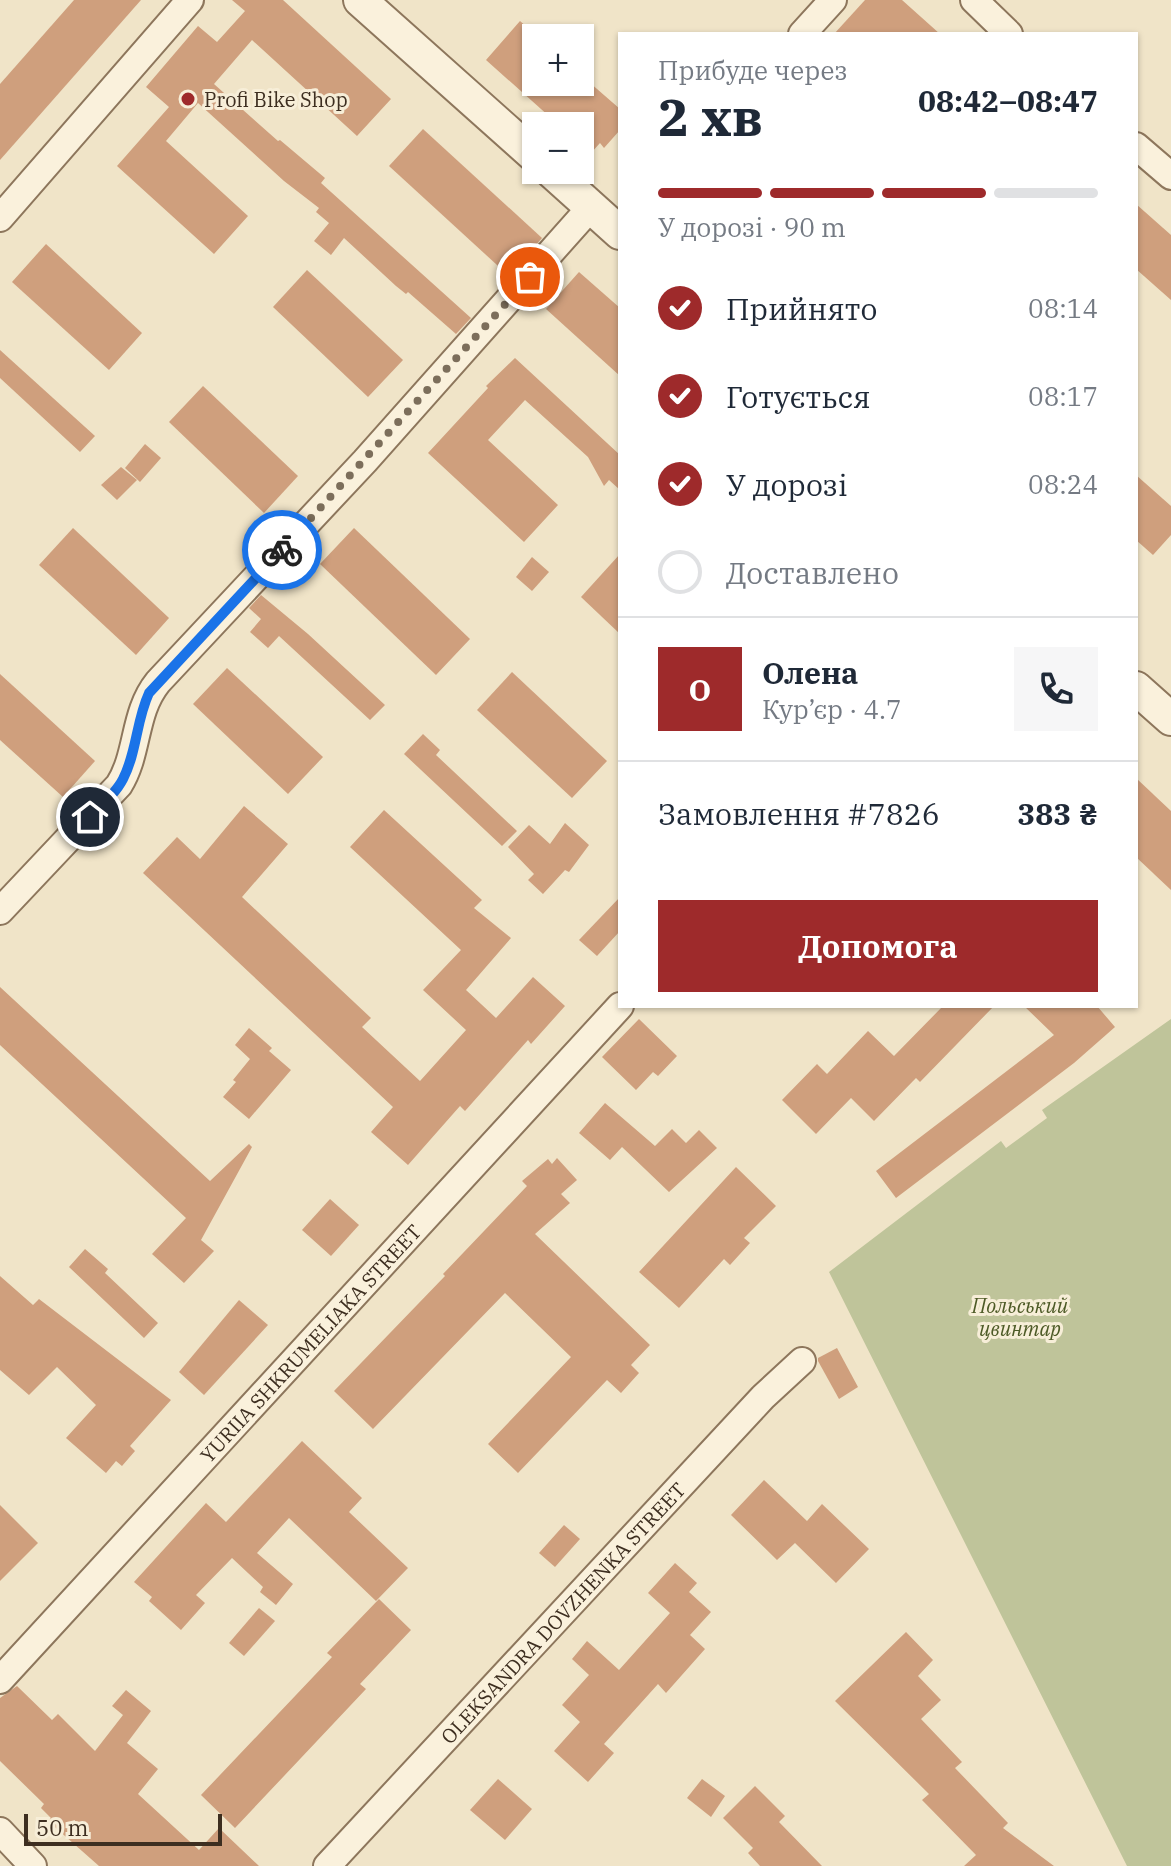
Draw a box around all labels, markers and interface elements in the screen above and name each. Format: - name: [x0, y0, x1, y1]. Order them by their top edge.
- map controls: [522, 24, 594, 184]
- button: +: [522, 24, 594, 96]
- text: Прибуде через: [658, 53, 847, 87]
- text: 08:42–08:47: [918, 81, 1098, 120]
- text: 2 хв: [658, 83, 763, 150]
- place label: Profi Bike Shop: [204, 86, 348, 113]
- marker: Profi Bike Shop: [179, 90, 197, 108]
- button: −: [522, 112, 594, 184]
- text: У дорозі · 90 m: [658, 210, 846, 244]
- pin: [496, 243, 564, 311]
- icon: bag: [508, 255, 552, 299]
- icon: check: [658, 286, 702, 330]
- text: Прийнято: [726, 289, 877, 328]
- text: 08:14: [1028, 291, 1098, 325]
- icon: check: [658, 374, 702, 418]
- text: Готується: [726, 377, 871, 416]
- text: 08:17: [1028, 379, 1098, 413]
- icon: check: [658, 462, 702, 506]
- text: У дорозі: [726, 465, 847, 504]
- text: 08:24: [1028, 467, 1098, 501]
- courier: [242, 510, 322, 590]
- icon: bike: [260, 528, 304, 572]
- text: Доставлено: [726, 553, 899, 592]
- button: phone: [1014, 647, 1098, 731]
- text: Олена: [762, 653, 858, 692]
- text: О: [689, 670, 711, 709]
- text: Кур’єр · 4.7: [762, 692, 902, 726]
- pin: [56, 783, 124, 851]
- text: Замовлення #7826: [658, 794, 940, 833]
- text: 383 ₴: [1017, 794, 1098, 833]
- icon: home: [68, 795, 112, 839]
- button: Допомога: [658, 900, 1098, 992]
- street label: YURIIA SHKRUMELIAKA STREET: [194, 1218, 427, 1468]
- park label: Польський цвинтар: [971, 1292, 1069, 1342]
- street label: OLEKSANDRA DOVZHENKA STREET: [434, 1476, 691, 1749]
- scale bar: [24, 1810, 222, 1846]
- text: 50 m: [36, 1813, 88, 1842]

